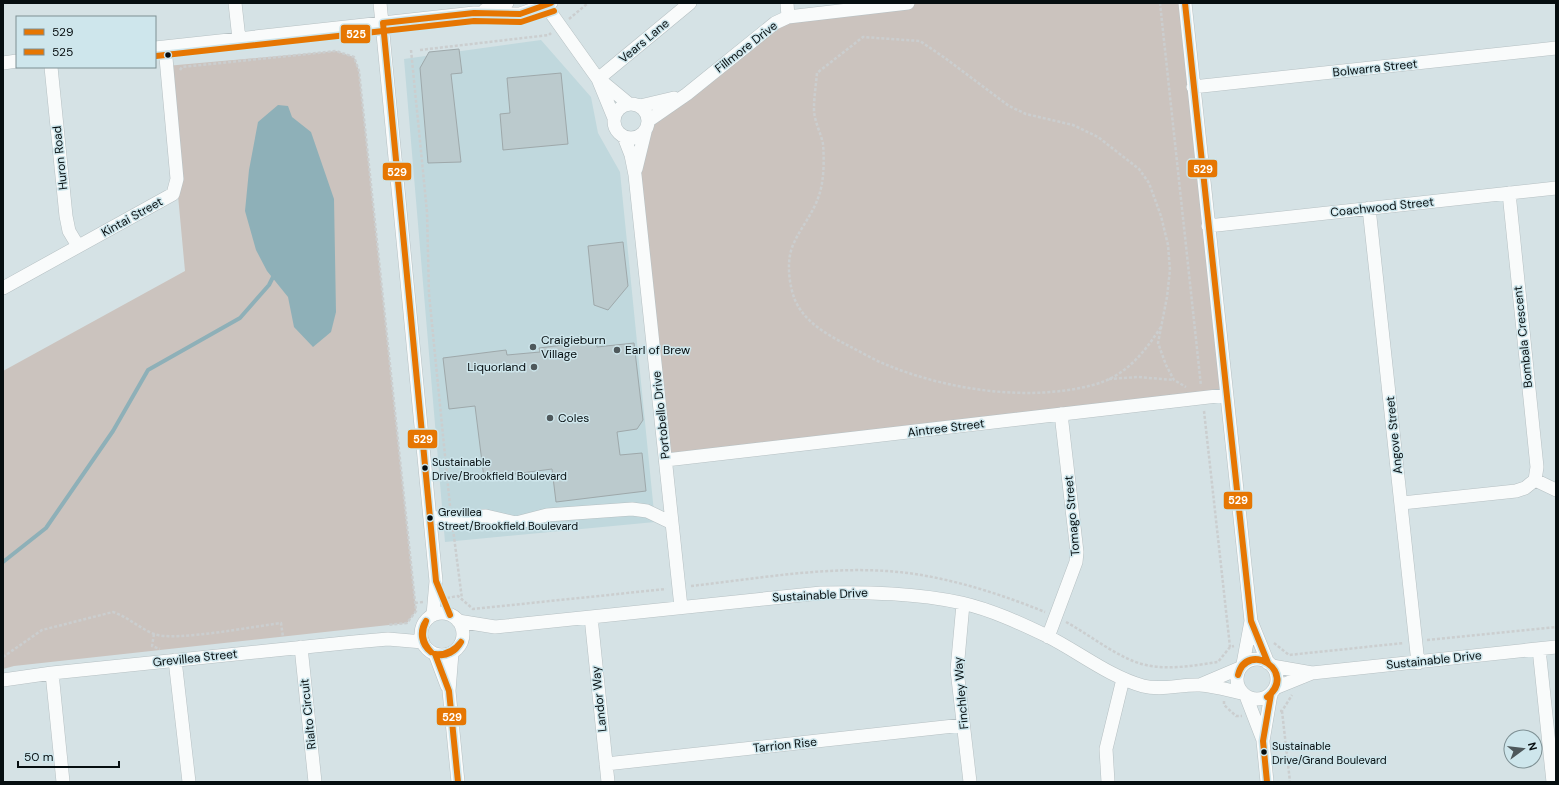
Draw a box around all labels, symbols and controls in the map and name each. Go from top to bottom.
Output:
street label: Vears Lane [616,15,673,67]
legend [16,16,156,68]
street label: Fillmore Drive [711,17,781,76]
text: 529 [52,24,73,40]
line badge: 525 [340,24,371,44]
text: 525 [346,27,366,41]
text: 525 [52,44,73,60]
unlabelled marker [163,50,173,60]
street label: Bolwarra Street [1332,56,1418,80]
street label: Huron Road [49,125,71,191]
line badge: 529 [1187,159,1218,178]
line badge: 529 [382,162,412,181]
text: 529 [1193,162,1213,176]
text: 529 [387,165,407,179]
street label: Kintai Street [98,193,166,241]
street label: Coachwood Street [1329,194,1435,220]
street label: Bombala Crescent [1510,285,1536,389]
place label: Craigieburn Village [541,332,606,362]
marker: Craigieburn Village [528,342,538,352]
place label: Earl of Brew [625,342,690,358]
marker: Earl of Brew [612,345,622,355]
place label: Liquorland [467,359,526,375]
marker: Liquorland [529,362,539,372]
street label: Portobello Drive [648,370,674,460]
street label: Angove Street [1382,395,1406,475]
place label: Coles [558,410,589,426]
marker: Coles [545,413,555,423]
street label: Aintree Street [907,415,986,441]
line badge: 529 [407,429,438,449]
text: 529 [413,432,433,446]
place label: Sustainable Drive/Brookfield Boulevard [432,455,567,483]
marker: Sustainable Drive/Brookfield Boulevard [420,463,430,473]
street label: Tomago Street [1060,475,1083,557]
line badge: 529 [1223,491,1253,510]
text: 529 [1228,493,1248,507]
place label: Grevillea Street/Brookfield Boulevard [438,505,578,533]
marker: Grevillea Street/Brookfield Boulevard [425,513,435,523]
street label: Sustainable Drive [772,584,868,605]
street label: Grevillea Street [152,646,238,670]
street label: Sustainable Drive [1386,647,1483,673]
street label: Finchley Way [950,656,972,730]
street label: Landor Way [588,665,610,733]
street label: Rialto Circuit [296,678,320,750]
line badge: 529 [436,707,467,726]
text: 529 [442,710,462,724]
north arrow [1503,729,1543,769]
street label: Tarrion Rise [752,734,818,756]
place label: Sustainable Drive/Grand Boulevard [1272,739,1387,767]
text: N [1525,741,1540,752]
scale bar [18,743,119,769]
marker: Sustainable Drive/Grand Boulevard [1259,747,1269,757]
text: 50 m [24,749,53,765]

